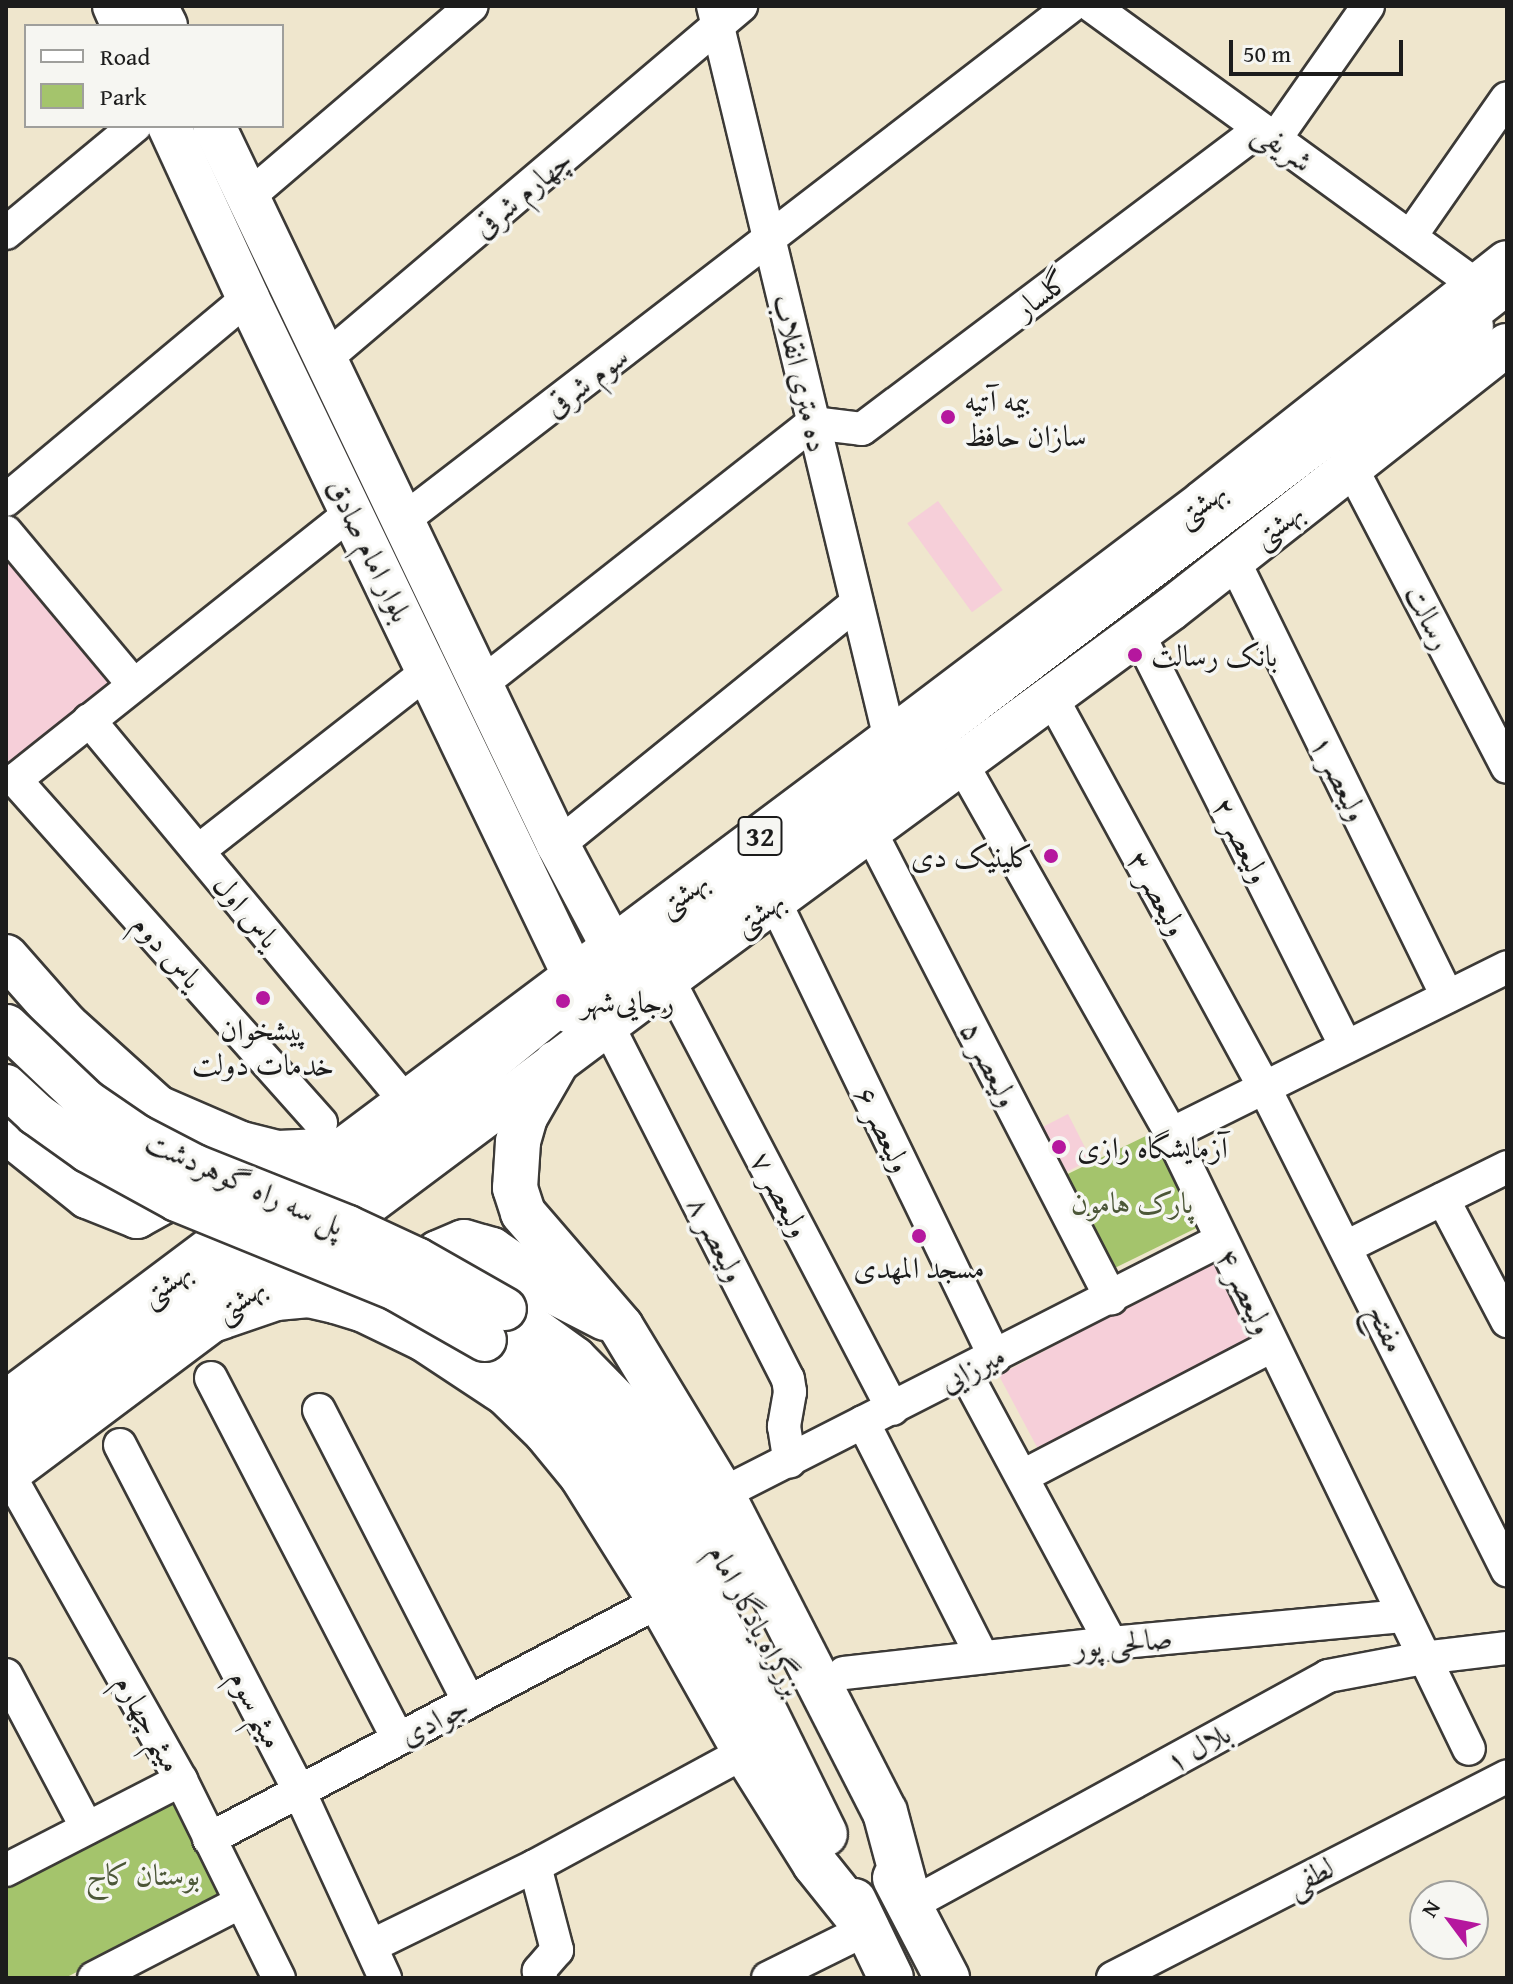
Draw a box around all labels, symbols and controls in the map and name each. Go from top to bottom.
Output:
legend [24,24,284,128]
scale bar [1233,24,1407,74]
text: 50 m [1243,36,1291,71]
text: Road [100,39,150,74]
text: Park [100,79,146,114]
street label: شریفی [1248,113,1320,179]
street label: چهارم شرقی [465,141,579,245]
street label: گلسار [1007,262,1075,326]
street label: ده متری انقلاب [765,291,837,455]
street label: سوم شرقی [537,338,635,424]
place label: بیمه آتیه سازان حافظ [964,382,1087,452]
marker: بیمه آتیه سازان حافظ [939,408,957,426]
street label: بلوار امام صادق [320,472,420,628]
street label: بهشتى [1167,472,1233,534]
street label: بهشتی [1244,493,1310,555]
street label: رسالت [1398,579,1460,655]
place label: بانک رسالت [1151,637,1277,673]
marker: بانک رسالت [1126,646,1144,664]
street label: ولیعصر ۱ [1304,729,1376,827]
street label: ولیعصر ۲ [1205,791,1279,889]
road number: 32 [736,812,784,860]
place label: کلینیک دی [911,838,1033,874]
street label: ولیعصر ۳ [1120,844,1196,942]
marker: کلینیک دی [1040,845,1062,867]
street label: بهشتى [649,862,715,924]
street label: یاس اول [206,867,288,955]
street label: بهشتی [725,881,791,943]
street label: یاس دوم [125,906,211,996]
place label: رجایی‌شهر [581,983,674,1019]
marker: پیشخوان خدمات دولت [254,989,272,1007]
marker: رجایی‌شهر [552,990,574,1012]
place label: پیشخوان خدمات دولت [192,1011,334,1082]
street label: ولیعصر ۵ [953,1015,1027,1113]
street label: ولیعصر ۶ [848,1080,920,1178]
street label: پل سه راه گوهردشت [140,1123,350,1243]
place label: آزمایشگاه رازی [1077,1129,1228,1165]
marker: آزمایشگاه رازی [1048,1136,1070,1158]
street label: ولیعصر ۷ [744,1145,818,1243]
park label: پارک هامون [1071,1184,1193,1220]
street label: ولیعصر ۸ [680,1190,754,1288]
marker: مسجد المهدی [910,1227,928,1245]
street label: ولیعصر ۴ [1210,1242,1282,1340]
place label: مسجد المهدی [853,1249,985,1285]
street label: بهشتى [132,1252,198,1314]
street label: بهشتی [206,1268,272,1330]
street label: مفتح [1360,1298,1414,1358]
street label: میرزایی [933,1336,1011,1400]
street label: بزرگراه یادگار امام [701,1538,811,1702]
street label: صالحی پور [1072,1619,1174,1665]
street label: میثم سوم [222,1664,292,1754]
street label: میثم چهارم [108,1668,190,1778]
street label: جوادی [393,1687,475,1753]
street label: بلال ۱ [1159,1715,1237,1779]
street label: لطفی [1280,1849,1340,1903]
park label: بوستان کاج [86,1856,200,1892]
north arrow [1409,1880,1489,1960]
text: N [1413,1894,1448,1923]

